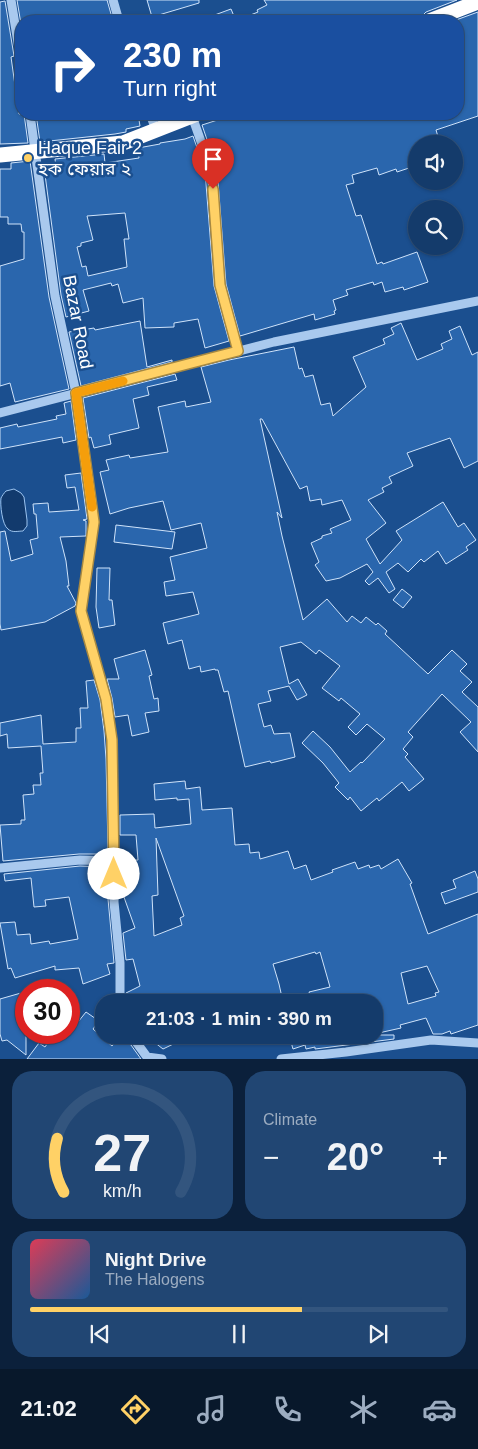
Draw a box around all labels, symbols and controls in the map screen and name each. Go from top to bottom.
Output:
icon: right [40,35,105,100]
text: 230 m [123,35,222,74]
text: Turn right [123,76,216,101]
map controls [408,135,463,255]
button: sound [408,135,463,190]
place label: Haque Fair 2 হক ফেয়ার ২ [37,138,142,179]
pin [192,138,234,189]
icon: arrive [199,145,227,173]
marker: Haque Fair 2 হক ফেয়ার ২ [22,152,34,164]
button: search [408,200,463,255]
street label: Bazar Road [59,273,97,371]
position arrow [87,847,139,899]
speed limit sign: 30 [15,979,80,1044]
text: 21:03 · 1 min · 390 m [146,1008,332,1029]
text: Climate [263,1111,317,1128]
text: 27 [94,1124,151,1182]
text: 20° [327,1136,384,1178]
text: − [263,1142,279,1173]
text: + [432,1142,448,1173]
text: km/h [103,1181,142,1201]
text: Night Drive [105,1249,206,1270]
text: The Halogens [105,1271,205,1288]
icon: previous [86,1320,114,1348]
icon: pause [225,1320,253,1348]
icon: next [364,1320,392,1348]
icon: directions [118,1392,153,1427]
icon: music [194,1392,229,1427]
icon: phone [270,1392,305,1427]
icon: climate [346,1392,381,1427]
icon: car [422,1392,457,1427]
text: 21:02 [21,1396,77,1421]

